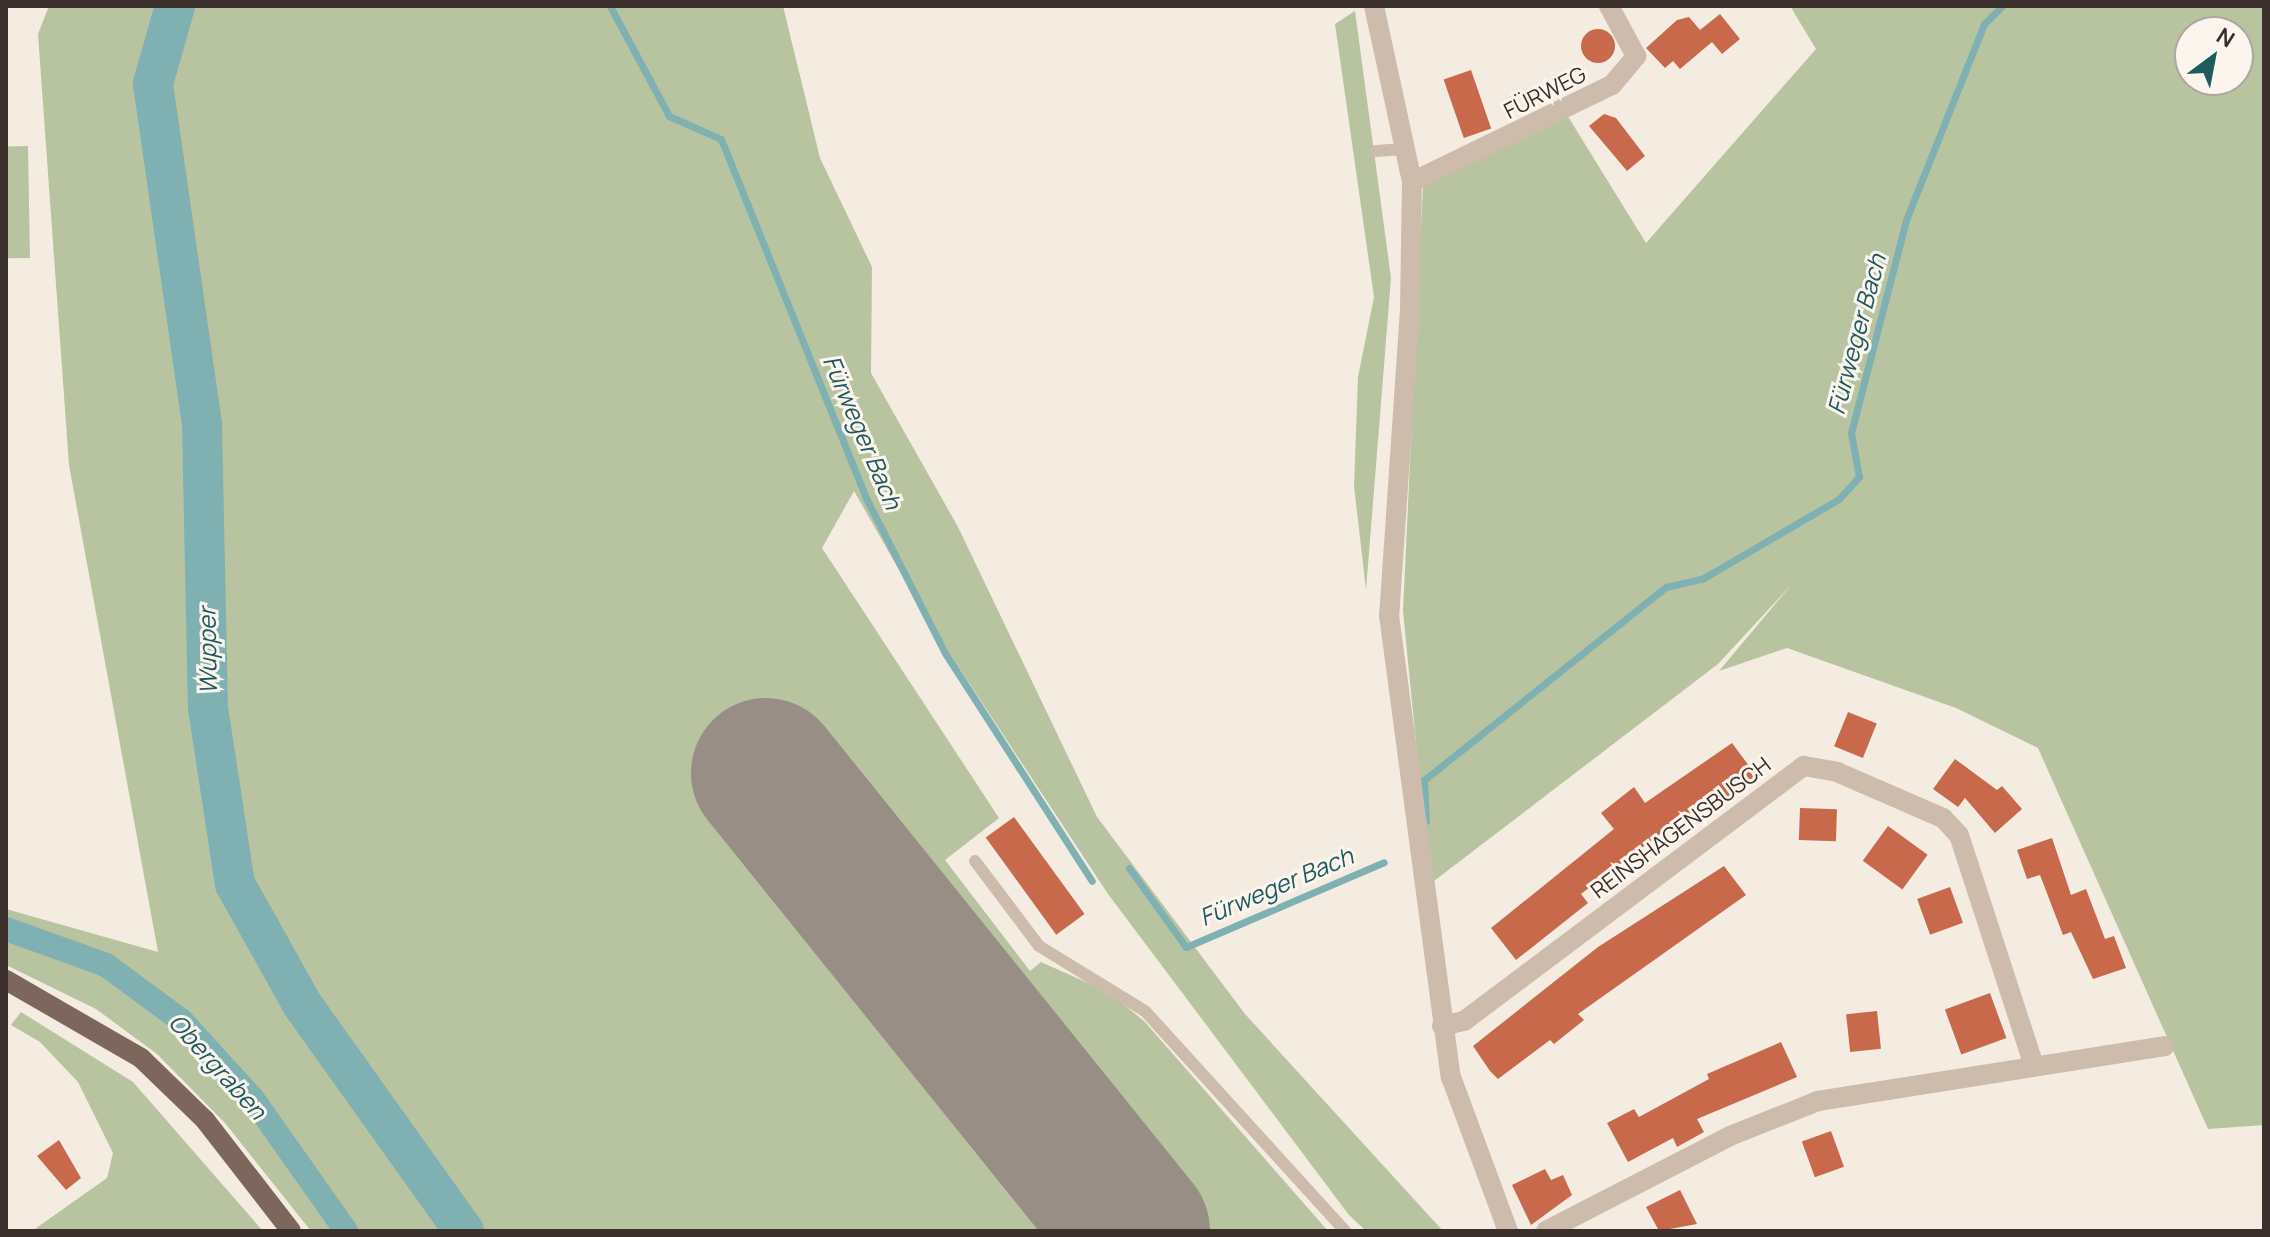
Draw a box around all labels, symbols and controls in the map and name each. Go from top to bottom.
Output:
north arrow [2174,16,2254,96]
text: N [2211,20,2240,54]
street label: FÜRWEG [1500,61,1590,125]
water label: Fürweger Bach [1821,251,1891,417]
water label: Fürweger Bach [818,351,908,513]
water label: Wupper [192,607,222,695]
street label: REINSHAGENSBUSCH [1586,752,1776,904]
water label: Fürweger Bach [1195,841,1357,931]
water label: Obergraben [163,1007,273,1125]

